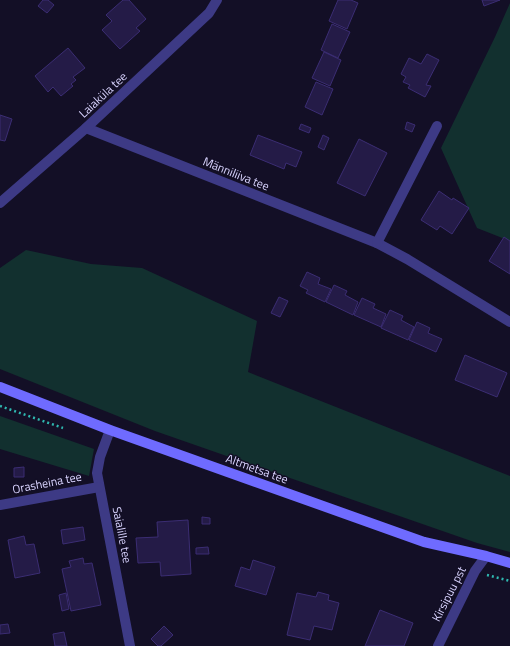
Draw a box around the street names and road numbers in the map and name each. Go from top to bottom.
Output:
street label: Laiaküla tee [74,67,131,122]
street label: Männiliiva tee [200,152,272,196]
street label: Altmetsa tee [223,448,291,489]
street label: Orasheina tee [11,466,83,499]
street label: Saialille tee [108,505,137,565]
street label: Kirsipuu pst [427,562,471,625]

